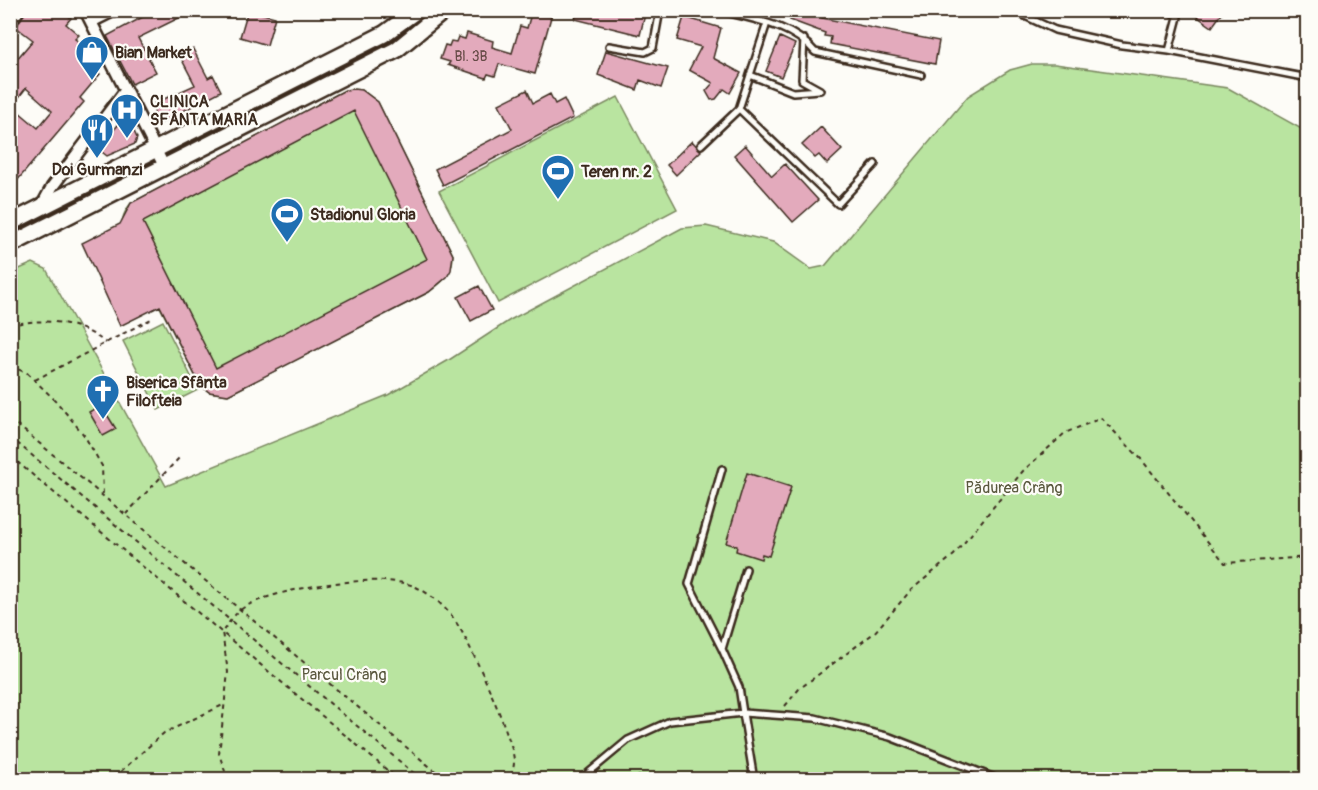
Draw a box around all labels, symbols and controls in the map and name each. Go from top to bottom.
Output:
shop icon: Bian Market [74,34,110,81]
place label: Bian Market [115,43,193,63]
house number: Bl. 3B [454,48,488,65]
hospital icon: CLINICA SFÂNTA MARIA [109,92,145,139]
place label: CLINICA SFÂNTA MARIA [150,92,258,130]
restaurant icon: Doi Gurmanzi [79,112,115,159]
sports icon: Teren nr. 2 [540,153,576,200]
place label: Doi Gurmanzi [52,160,143,180]
place label: Teren nr. 2 [580,162,652,182]
sports icon: Stadionul Gloria [269,196,305,243]
place label: Stadionul Gloria [310,205,416,225]
church icon: Biserica Sfânta Filofteia [85,373,121,420]
place label: Biserica Sfânta Filofteia [126,373,227,411]
park label: Pădurea Crâng [965,478,1063,498]
park label: Parcul Crâng [302,665,386,685]

